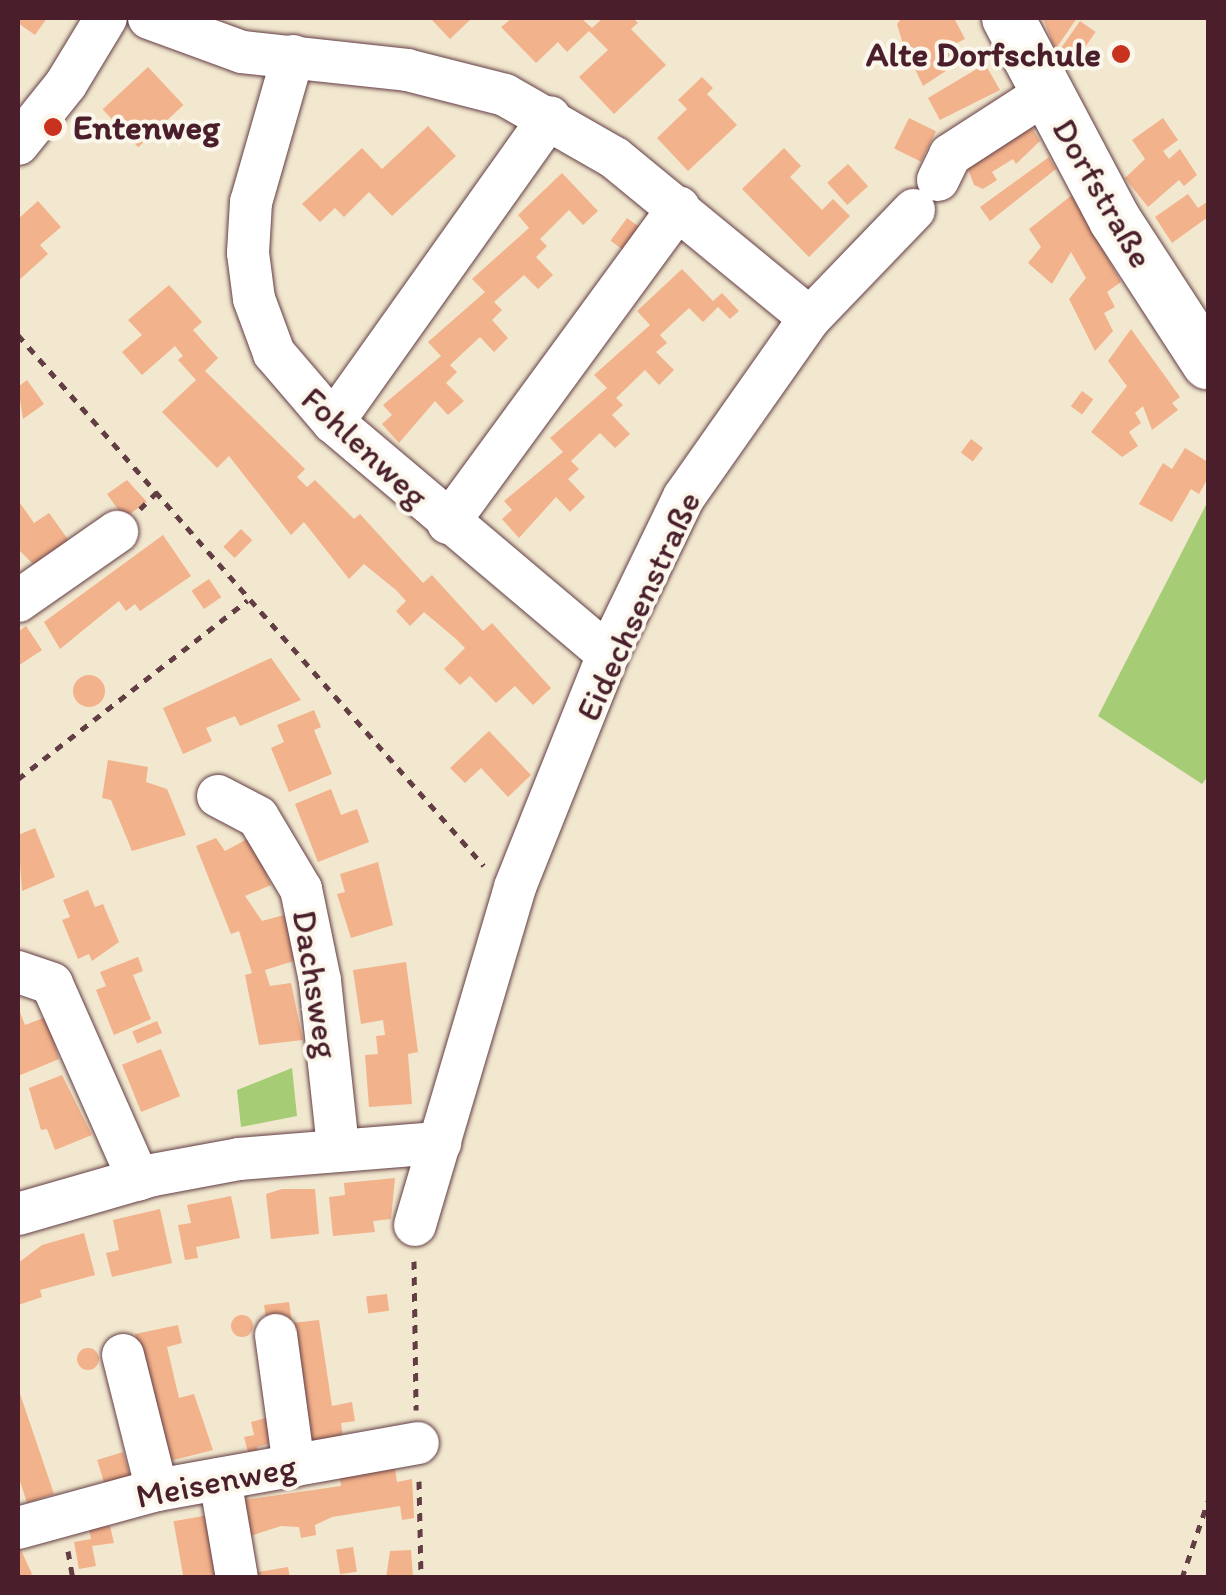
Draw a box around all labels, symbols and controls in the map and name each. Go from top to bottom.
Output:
place label: Alte Dorfschule [867,33,1101,75]
marker: Alte Dorfschule [1110,43,1132,65]
place label: Entenweg [73,106,220,148]
street label: Dorfstraße [1043,111,1163,275]
marker: Entenweg [42,116,64,138]
street label: Fohlenweg [293,378,437,516]
street label: Eidechsenstraße [567,485,709,727]
street label: Dachsweg [284,907,348,1061]
street label: Meisenweg [132,1445,300,1517]

